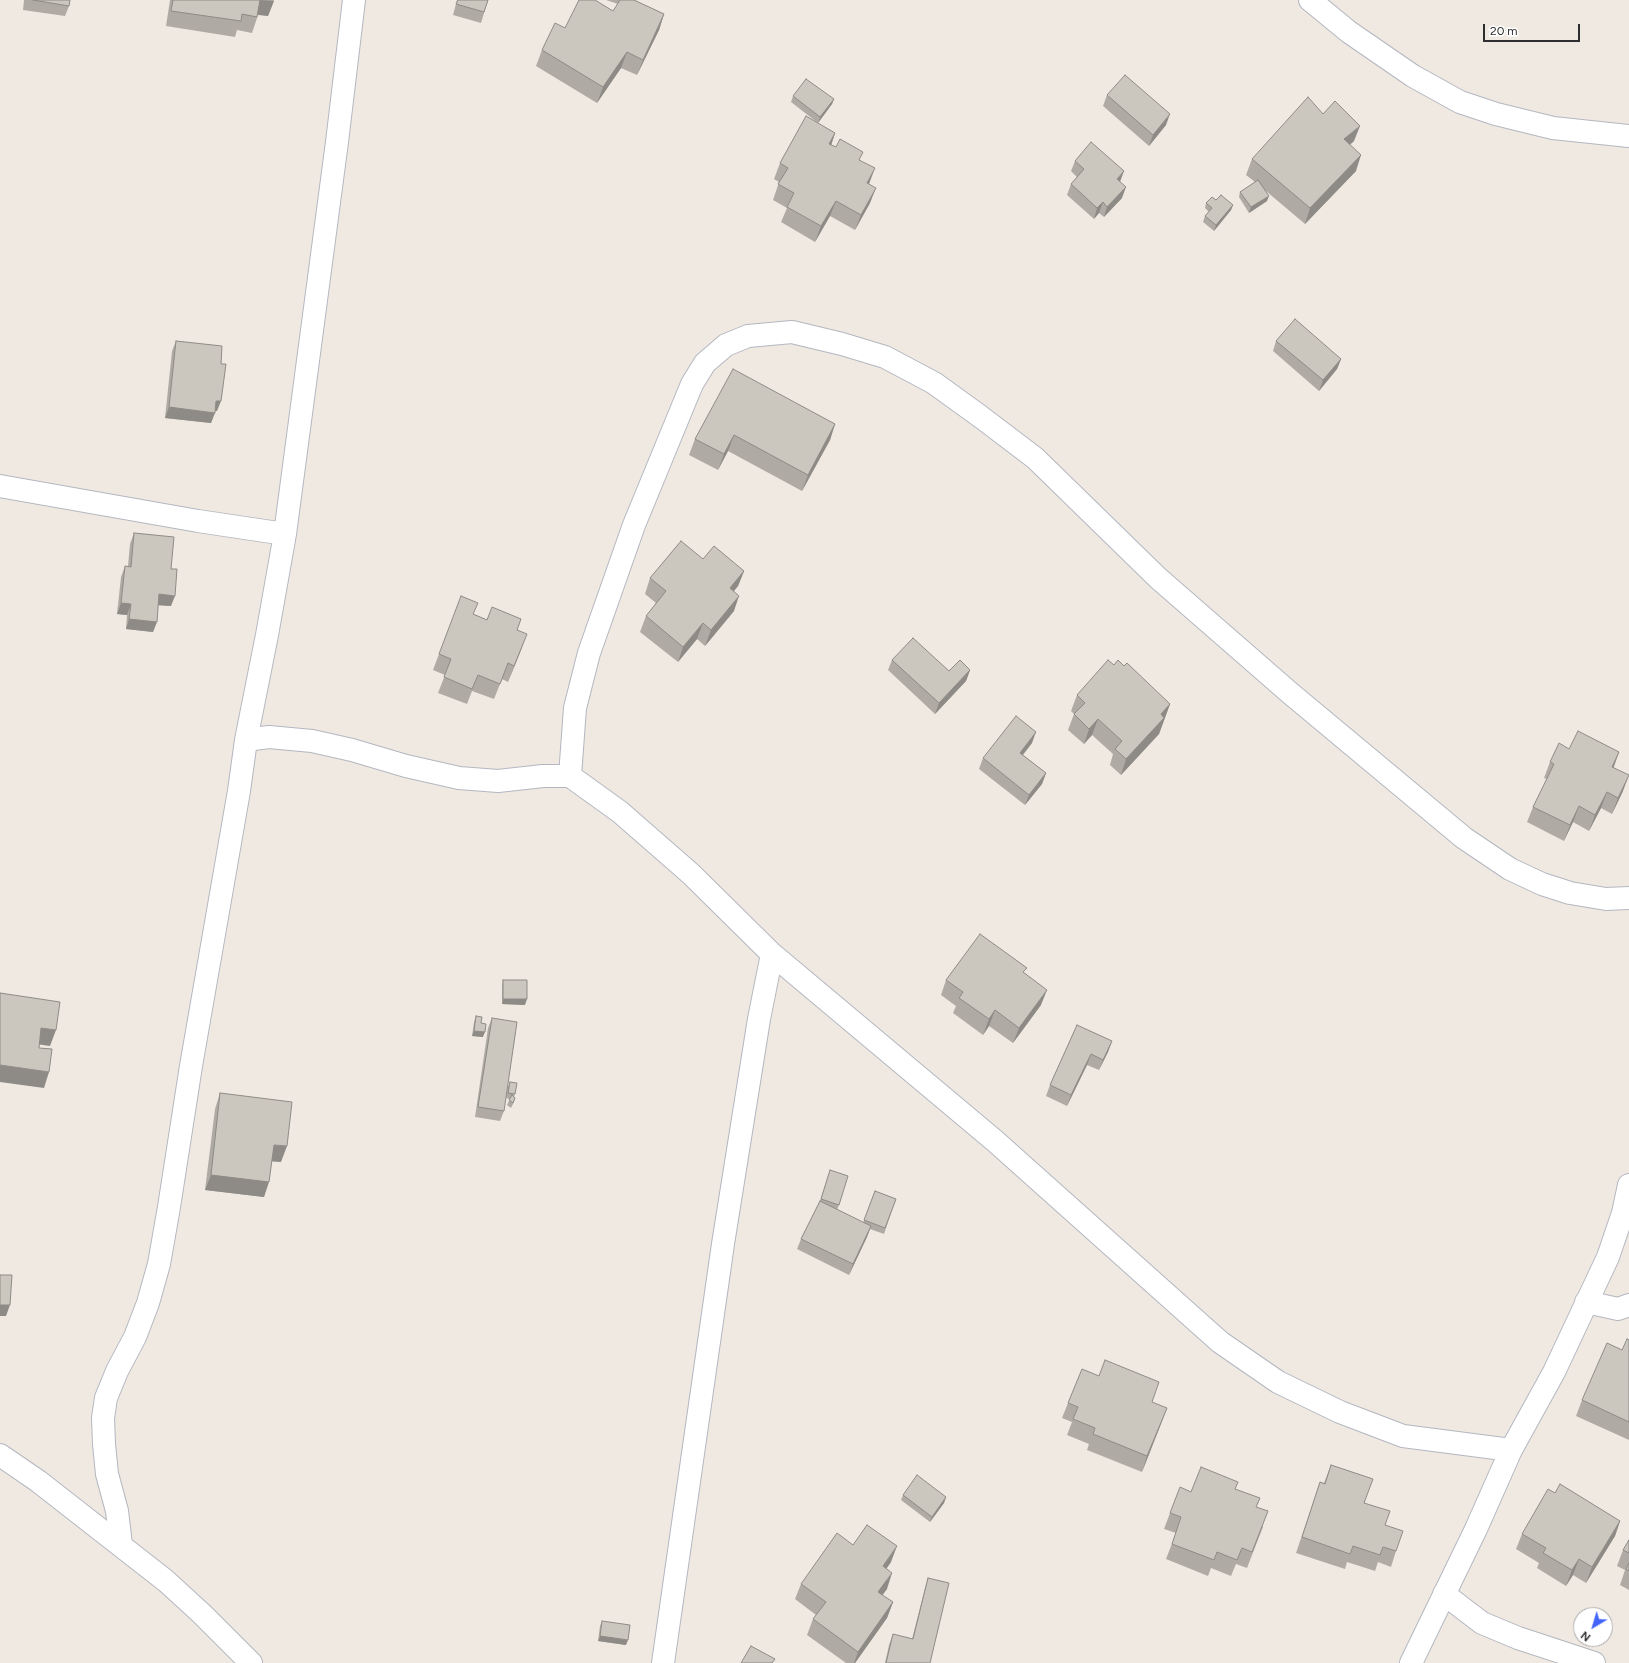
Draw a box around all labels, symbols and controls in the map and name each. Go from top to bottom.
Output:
scale bar [1485,16,1582,42]
text: 20 m [1490,24,1518,38]
north arrow [1573,1607,1613,1647]
text: N [1579,1628,1593,1644]

